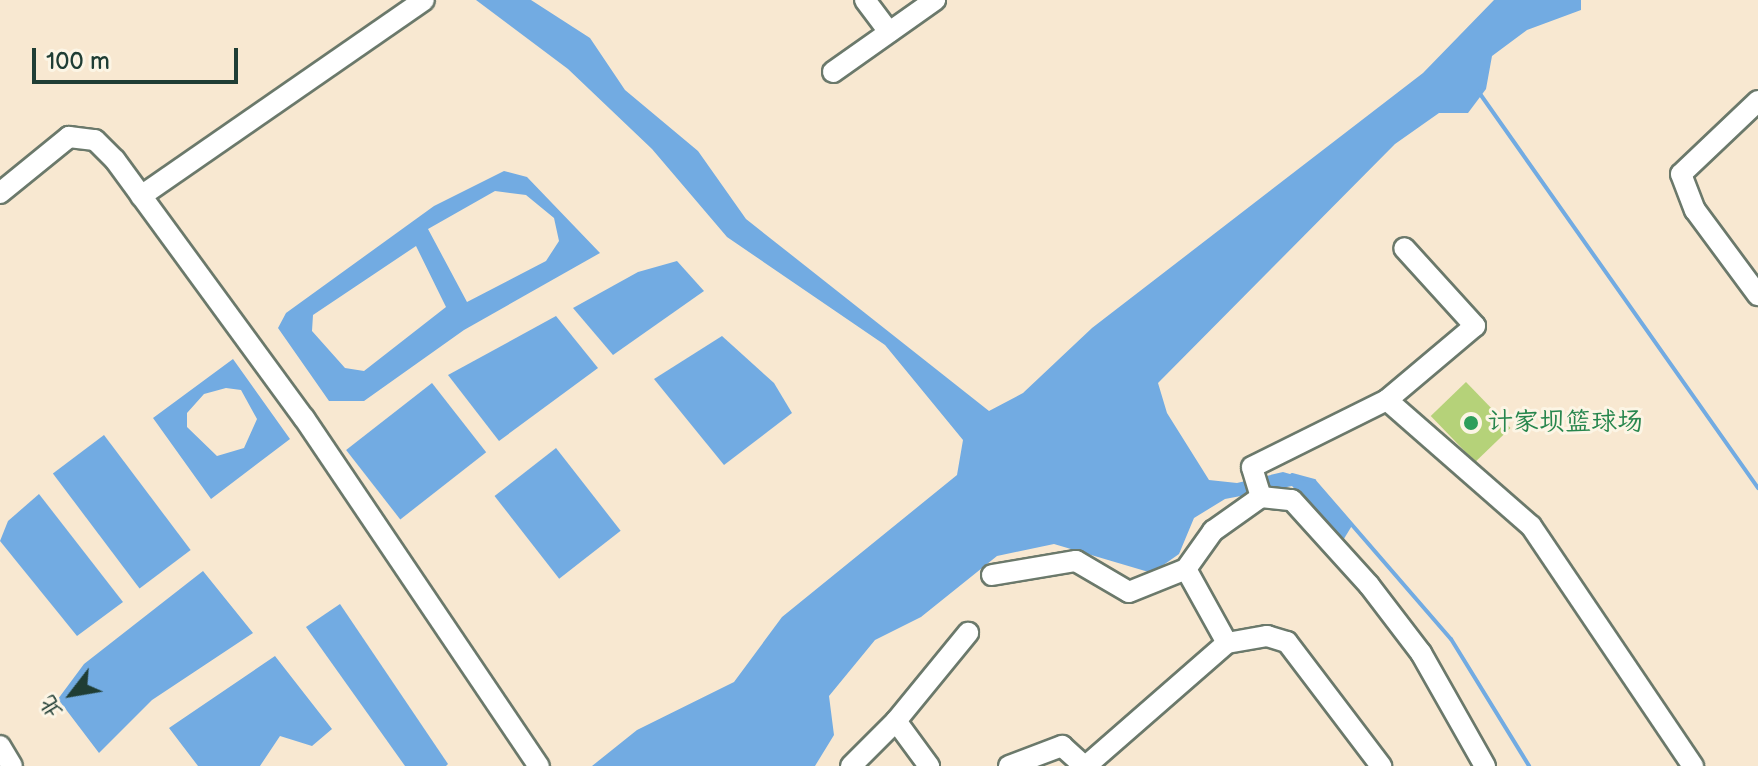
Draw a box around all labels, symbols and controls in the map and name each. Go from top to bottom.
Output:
scale bar [36,32,242,82]
text: 100 m [46,47,110,76]
place label: 计家坝篮球场 [1487,407,1643,439]
marker: 计家坝篮球场 [1462,414,1480,432]
north arrow [32,654,112,734]
text: 北 [34,690,68,723]

